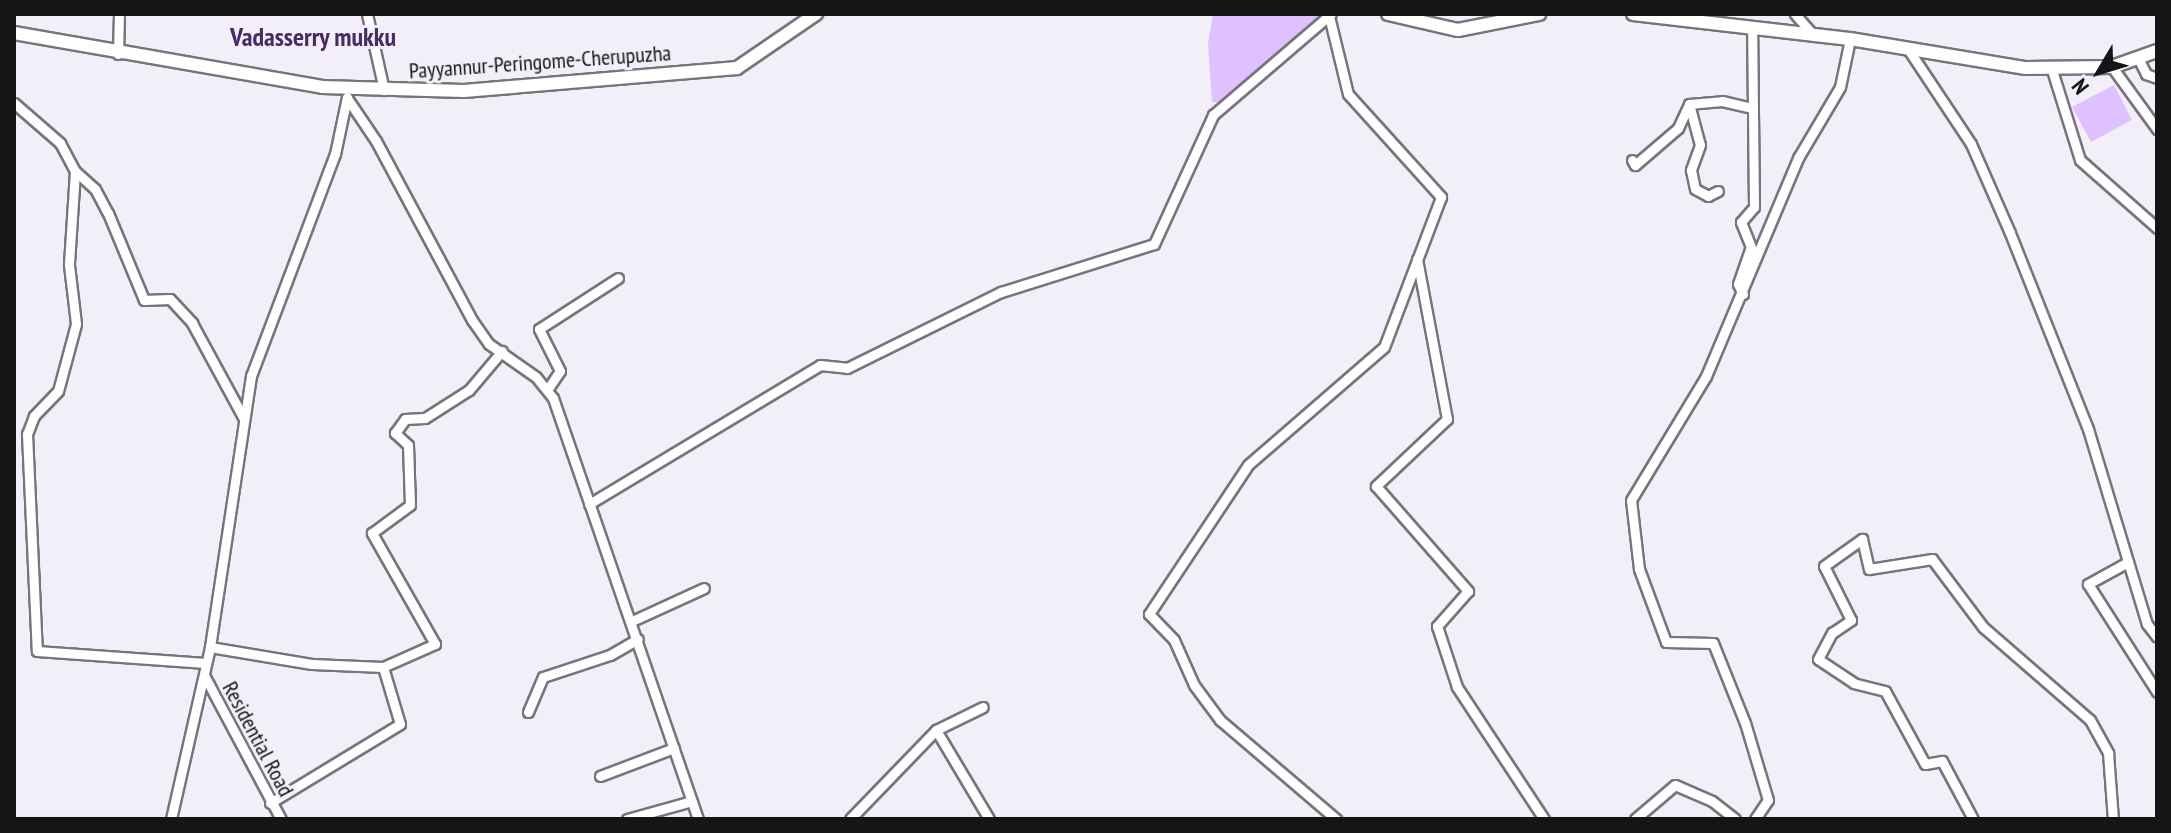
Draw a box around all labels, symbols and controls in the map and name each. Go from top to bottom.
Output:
district label: Vadasserry mukku [229,21,397,53]
north arrow [2059,32,2139,112]
street label: Payyannur-Peringome-Cherupuzha [408,40,672,84]
text: N [2065,73,2095,100]
street label: Residential Road [217,677,299,801]

